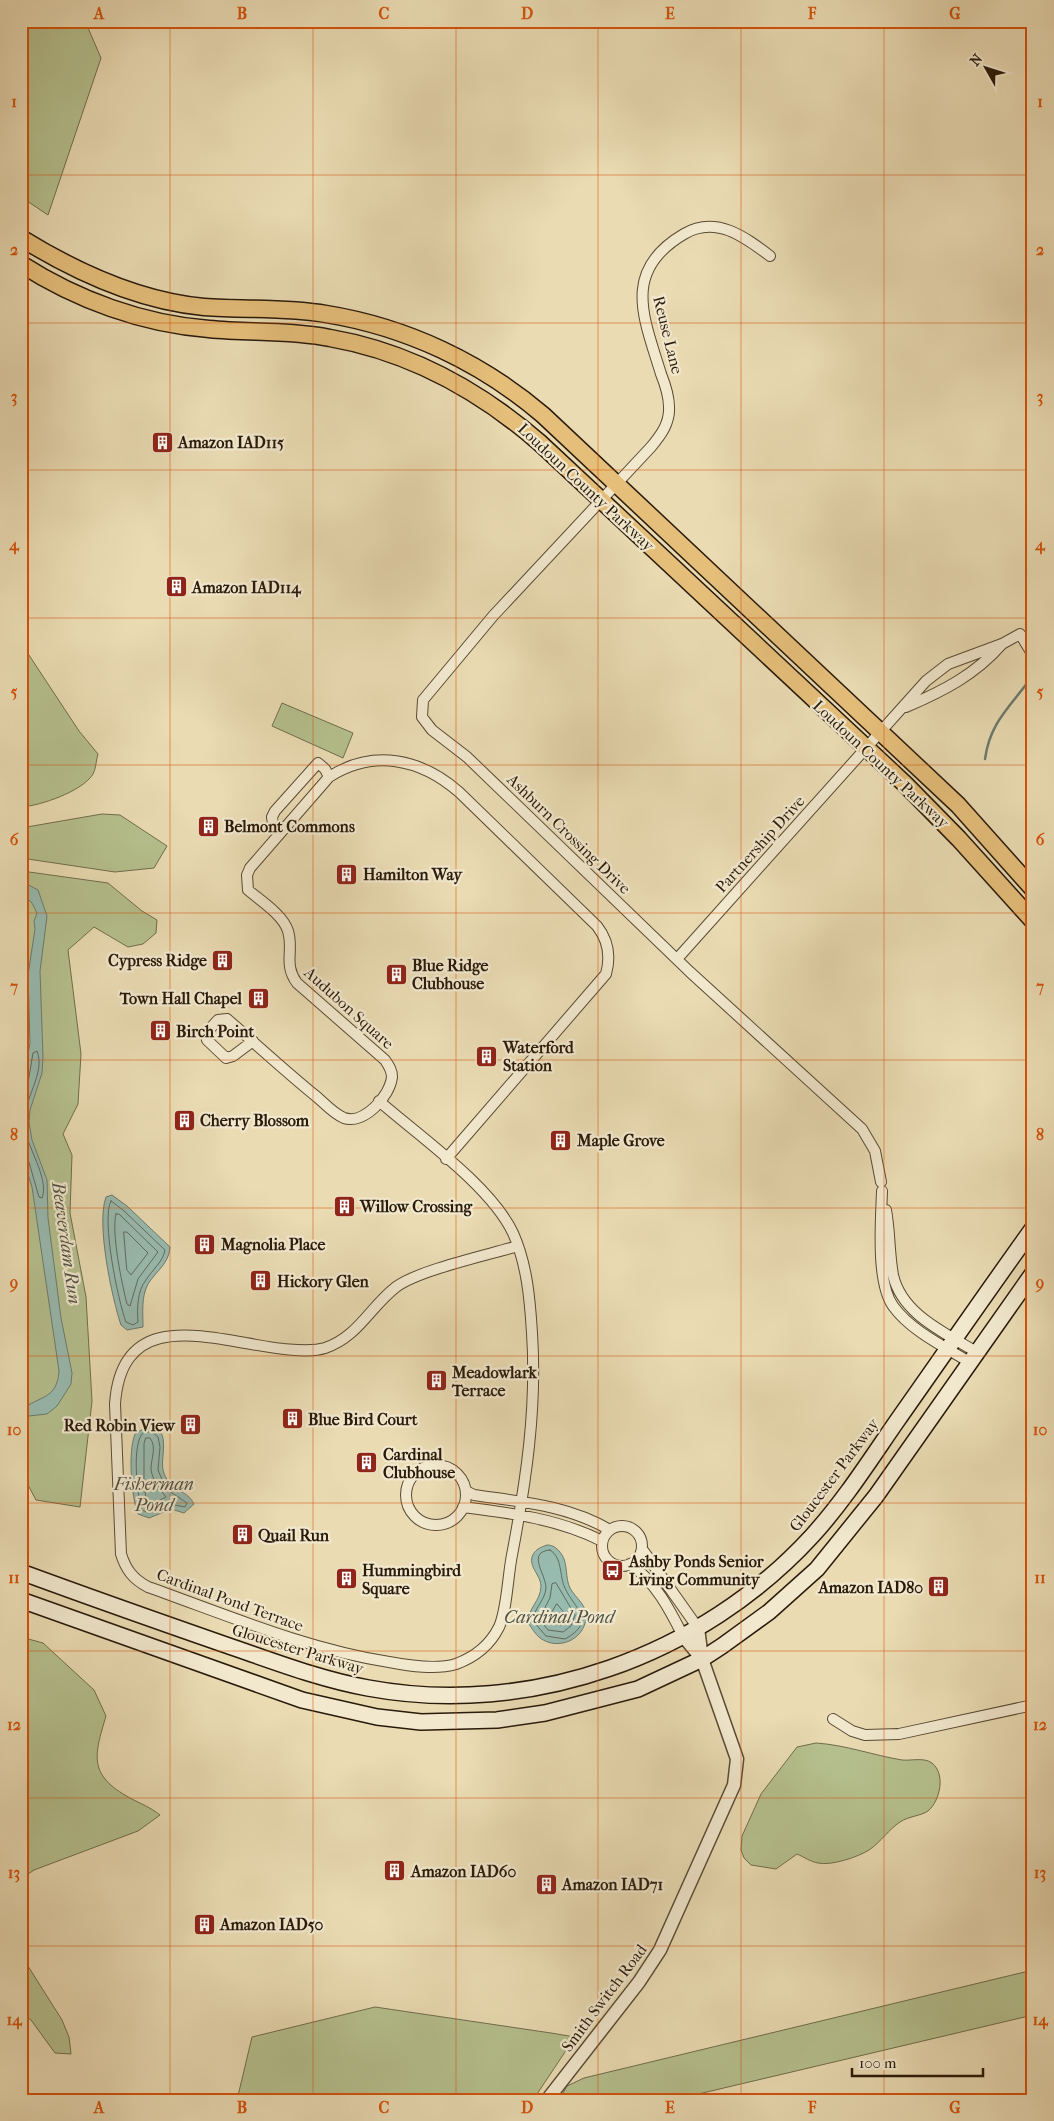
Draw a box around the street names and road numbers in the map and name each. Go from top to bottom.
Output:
street label: Reuse Lane [649,294,687,376]
street label: Loudoun County Parkway [514,419,658,555]
street label: Loudoun County Parkway [809,696,953,832]
street label: Ashburn Crossing Drive [503,769,635,898]
street label: Partnership Drive [711,791,809,897]
street label: Audubon Square [300,962,398,1053]
street label: Gloucester Parkway [785,1414,883,1535]
street label: Cardinal Pond Terrace [154,1565,306,1635]
street label: Gloucester Parkway [230,1620,367,1678]
street label: Smith Switch Road [557,1940,651,2055]

